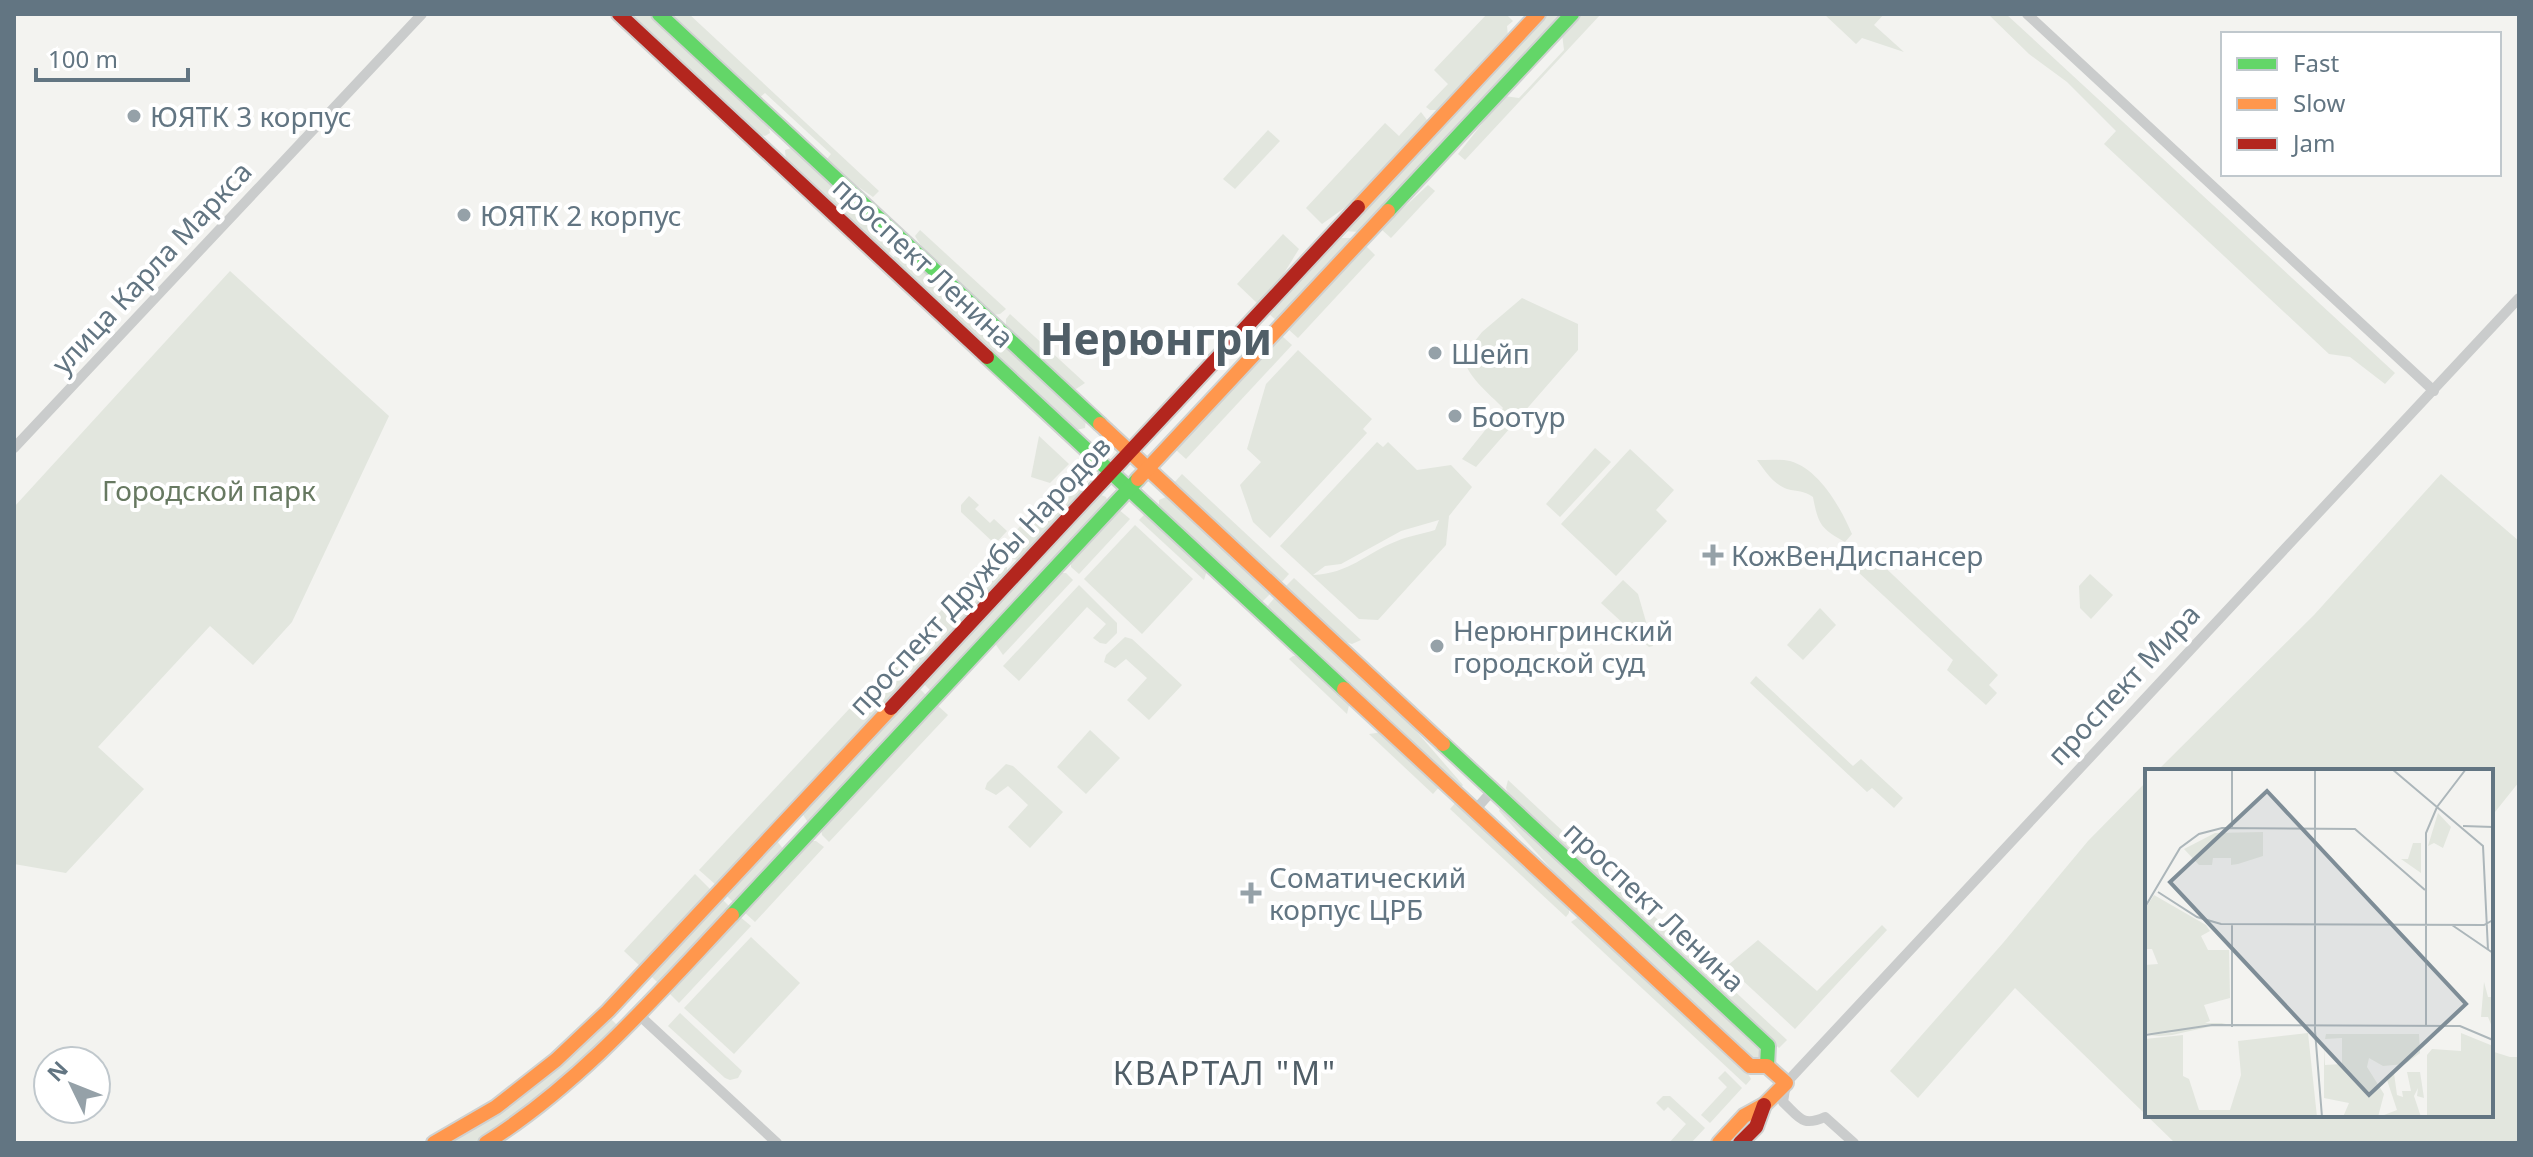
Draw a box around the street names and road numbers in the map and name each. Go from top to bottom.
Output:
street label: улица Карла Маркса [42,153,260,381]
street label: проспект Ленина [825,168,1023,356]
street label: проспект Дружбы Народов [839,427,1119,723]
street label: проспект Мира [2038,595,2208,773]
street label: проспект Ленина [1556,812,1754,1000]

